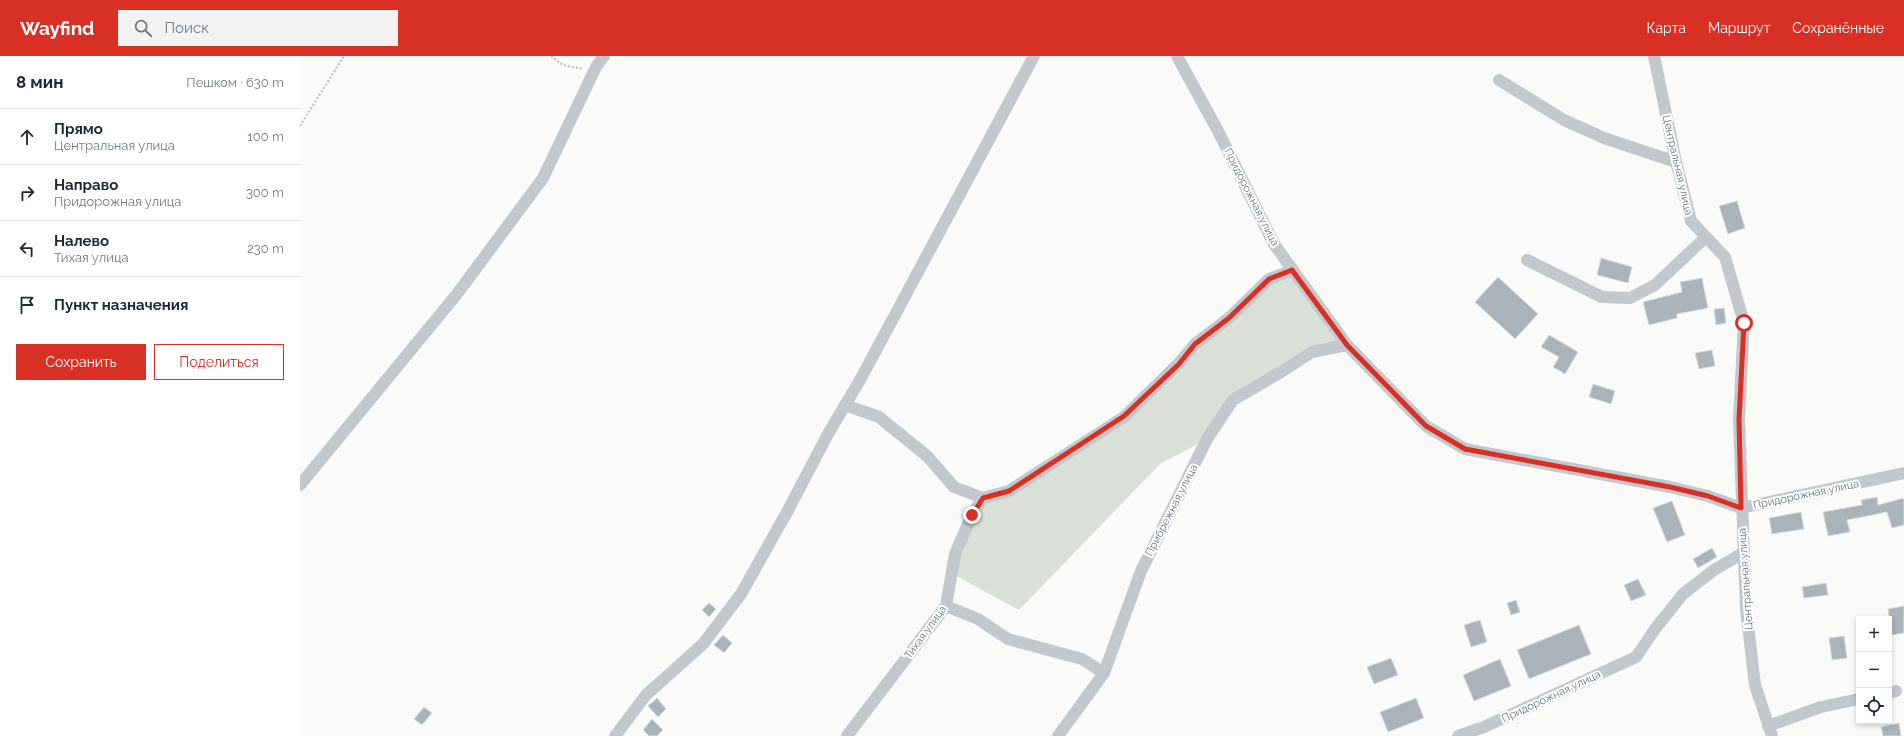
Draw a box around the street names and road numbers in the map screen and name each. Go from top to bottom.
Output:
street label: Центральная улица [1660,114,1695,216]
street label: Придорожная улица [1221,146,1282,248]
street label: Прибрежная улица [1143,462,1200,558]
street label: Придорожная улица [1752,477,1860,512]
street label: Центральная улица [1735,527,1756,630]
street label: Тихая улица [902,603,949,662]
street label: Придорожная улица [1500,668,1603,725]

